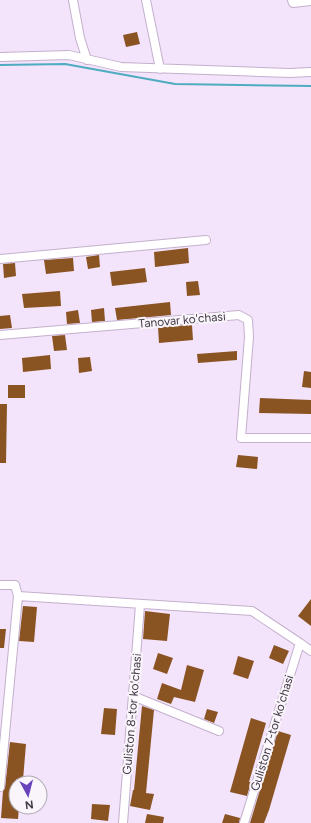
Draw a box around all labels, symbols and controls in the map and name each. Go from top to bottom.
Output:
street label: Tanovar ko'chasi [138,309,226,331]
street label: Guliston 8-tor ko'chasi [120,653,144,775]
street label: Guliston 7-tor ko'chasi [248,673,296,793]
north arrow [8,775,48,815]
text: N [24,797,34,811]

